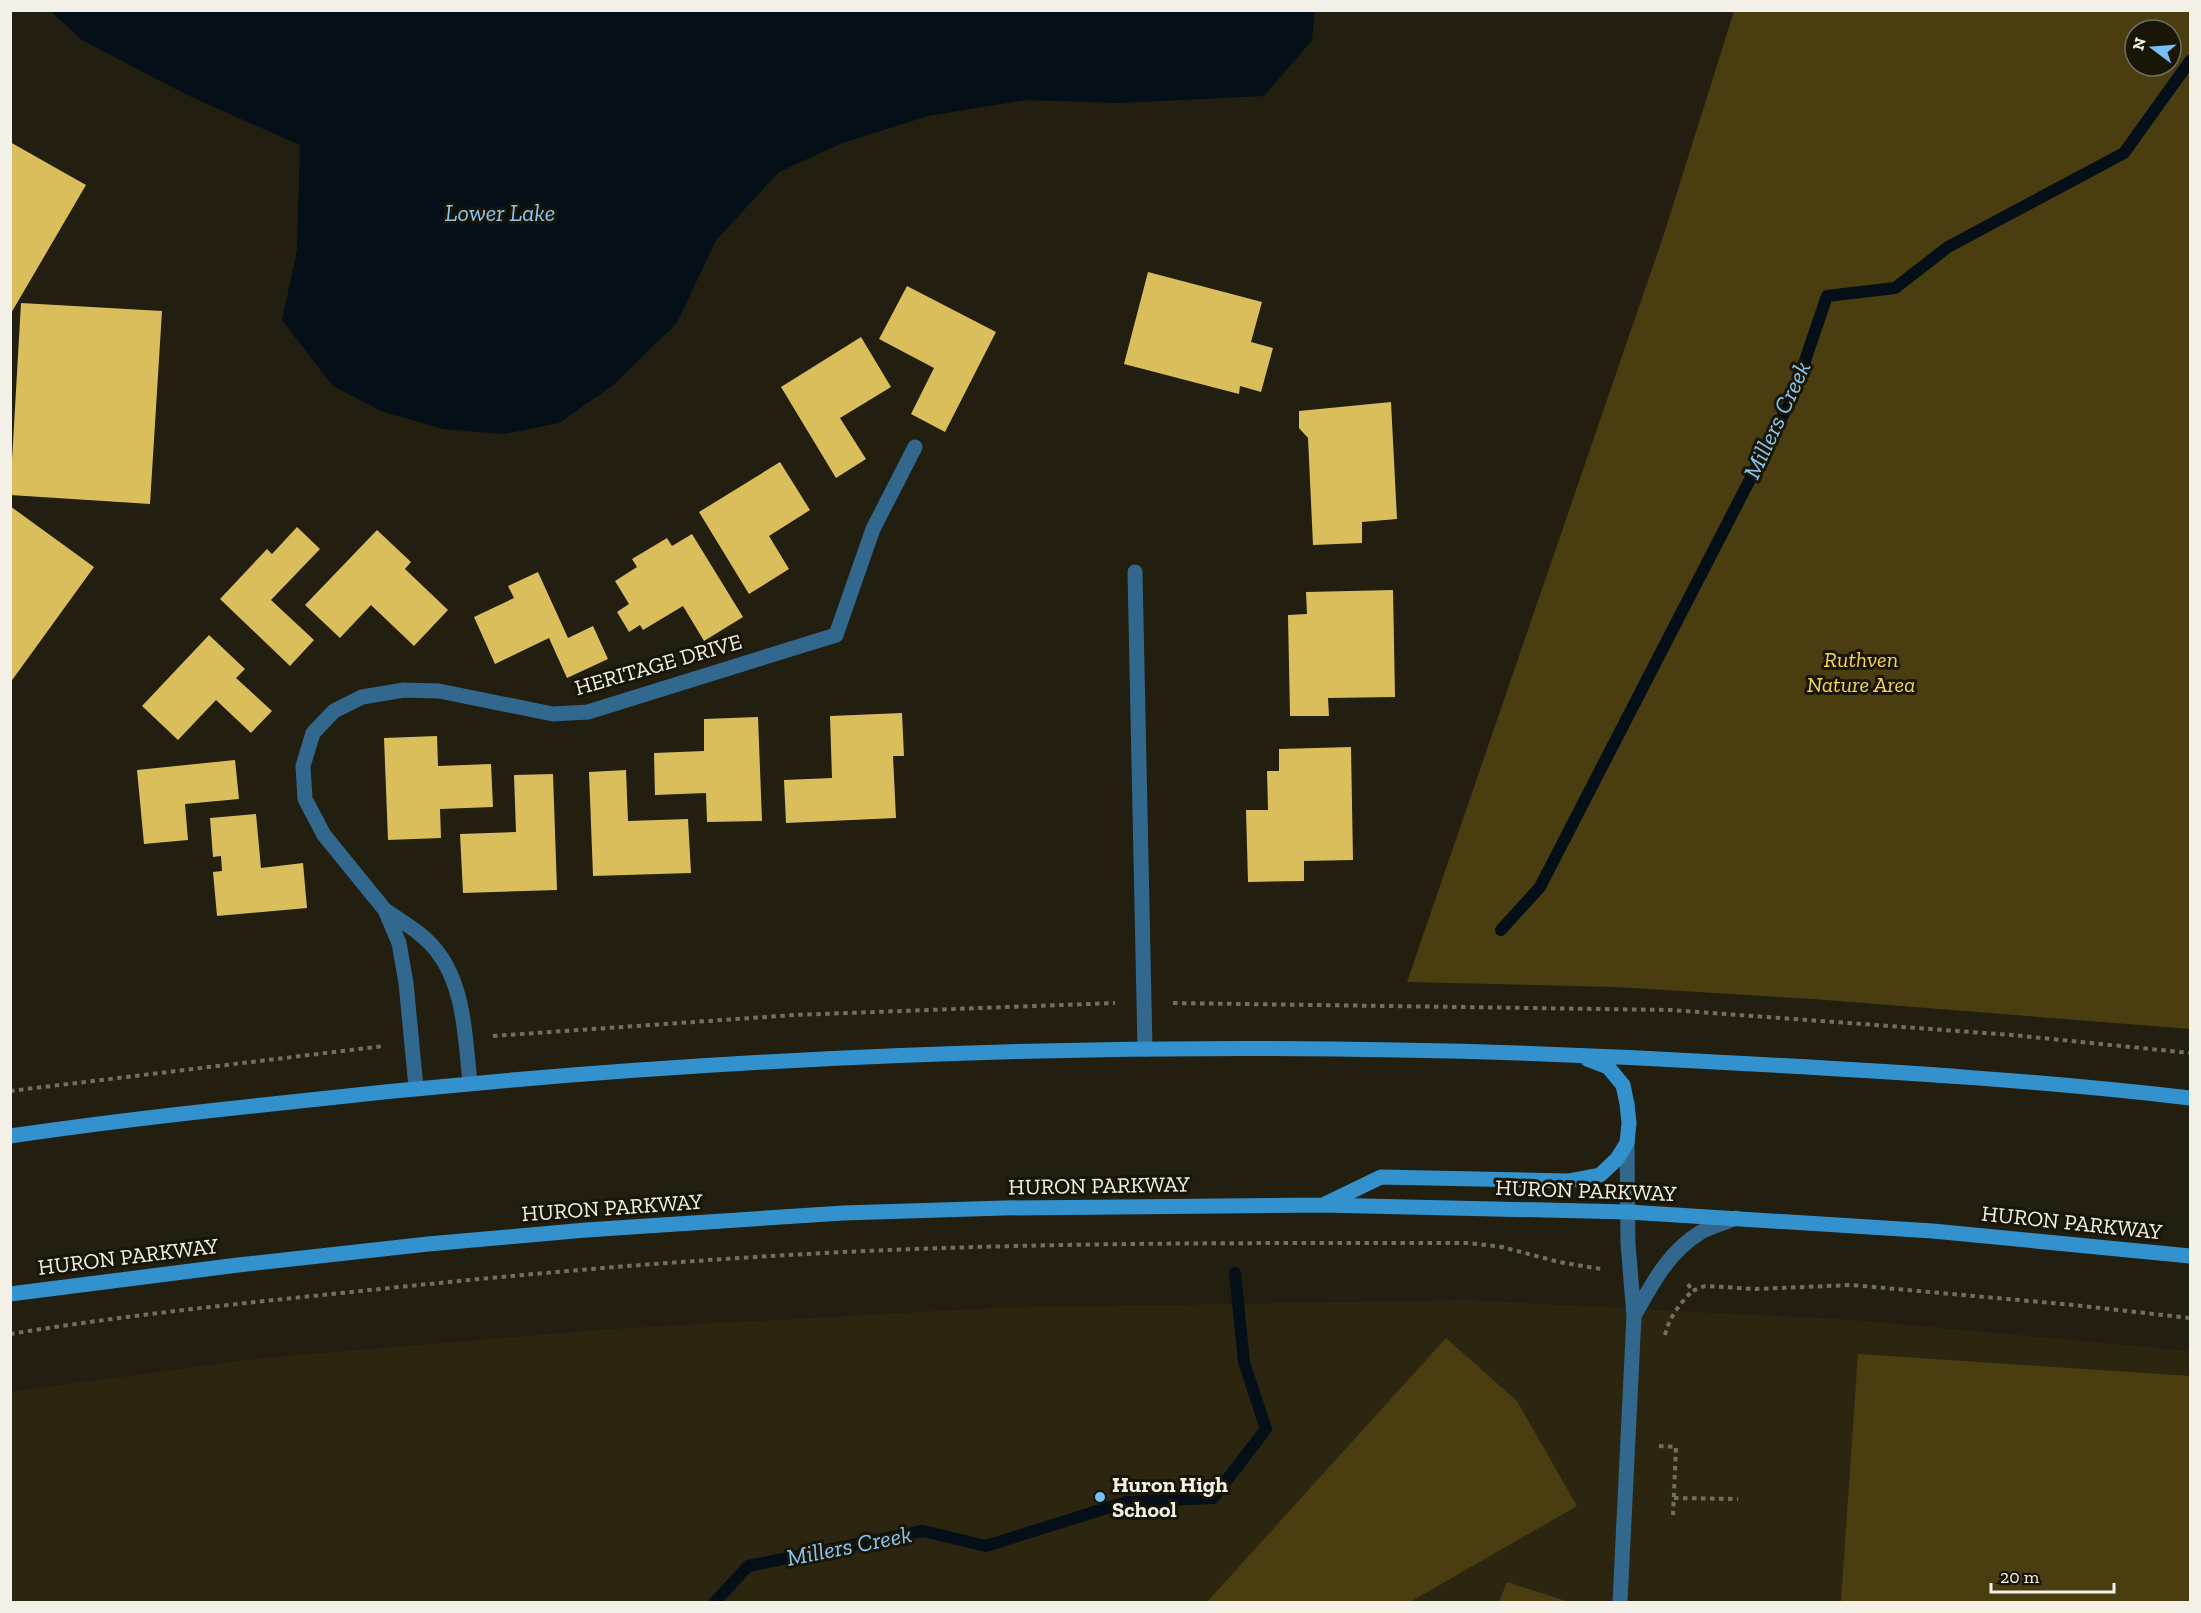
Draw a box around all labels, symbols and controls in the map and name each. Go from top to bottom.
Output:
north arrow [2123,18,2183,78]
text: N [2128,36,2150,52]
water label: Lower Lake [445,198,555,227]
water label: Millers Creek [1737,356,1817,483]
street label: HERITAGE DRIVE [571,628,745,701]
park label: Ruthven Nature Area [1807,646,1915,698]
street label: HURON PARKWAY [1008,1170,1191,1201]
street label: HURON PARKWAY [1495,1174,1678,1207]
street label: HURON PARKWAY [520,1188,704,1227]
street label: HURON PARKWAY [1980,1200,2164,1245]
street label: HURON PARKWAY [36,1232,220,1281]
place label: Huron High School [1112,1471,1228,1523]
marker: Huron High School [1093,1490,1107,1504]
water label: Millers Creek [784,1519,914,1572]
scale bar [1991,1556,2114,1594]
text: 20 m [2000,1566,2040,1588]

